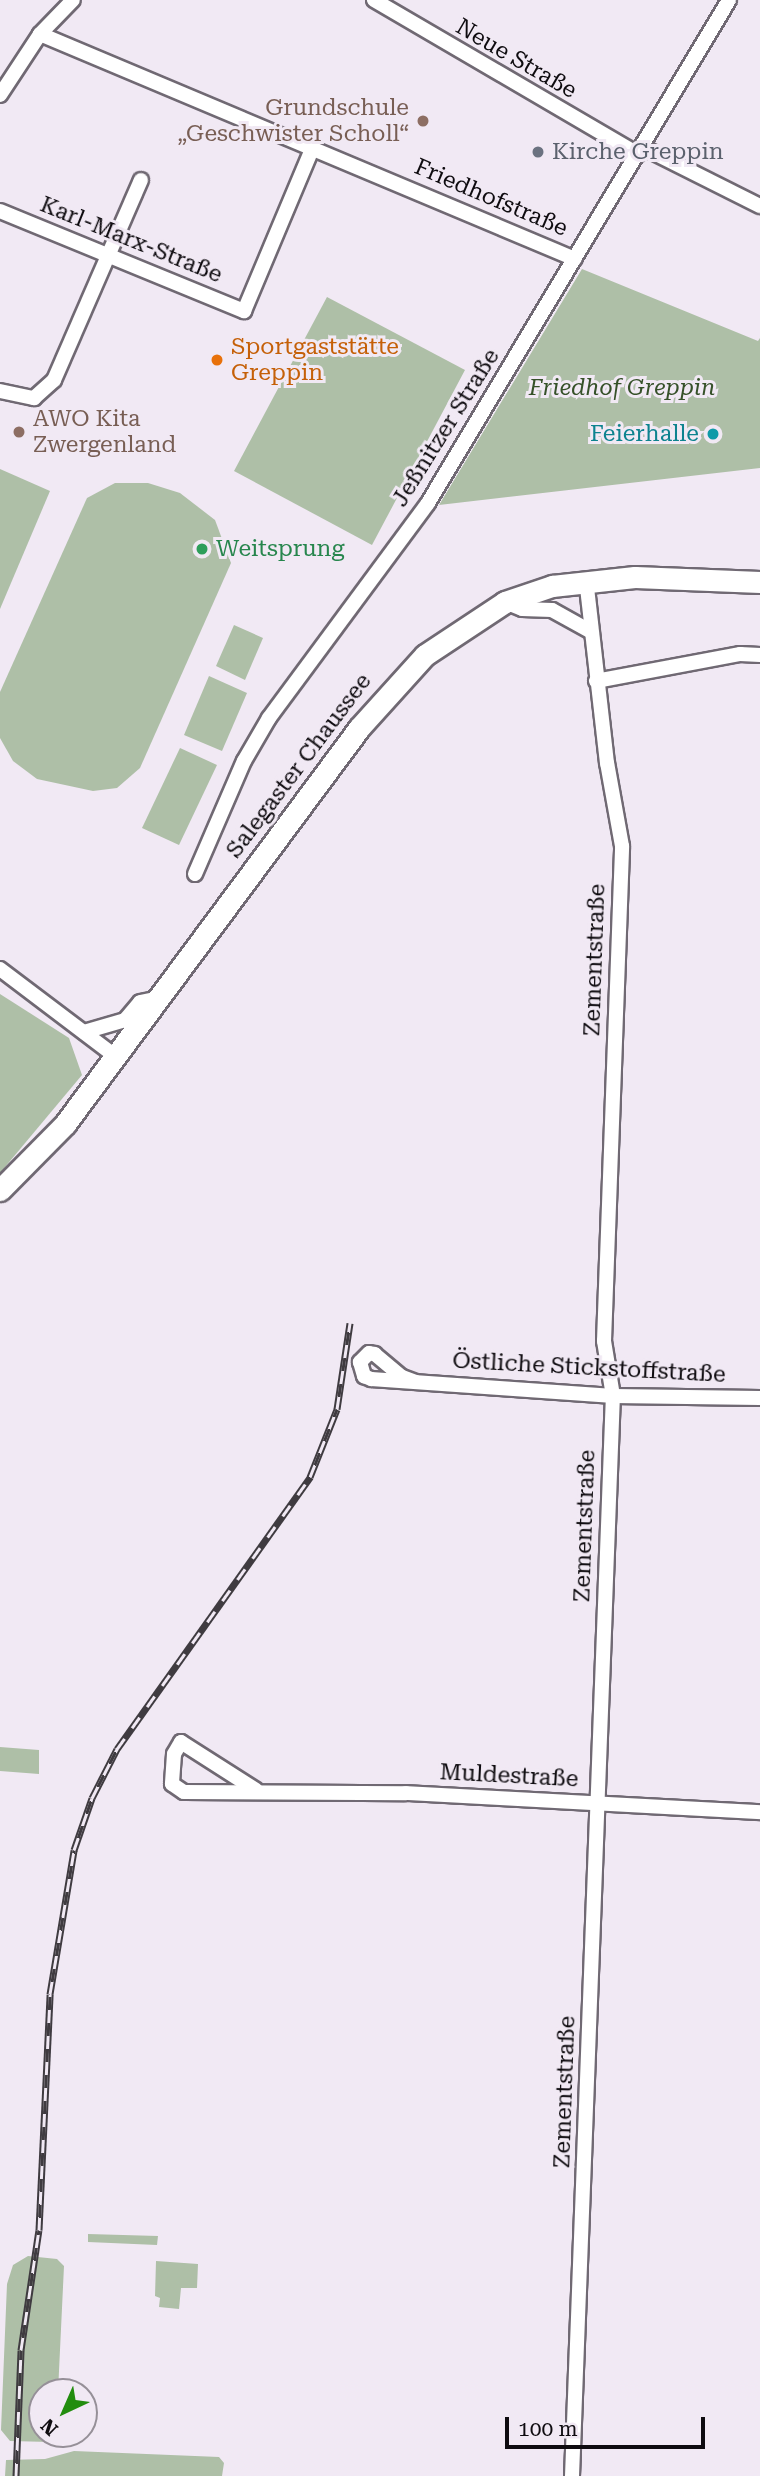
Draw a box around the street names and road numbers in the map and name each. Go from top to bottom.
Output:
street label: Neue Straße [451,13,581,105]
street label: Friedhofstraße [410,153,572,243]
street label: Karl-Marx-Straße [36,191,226,289]
street label: Jeßnitzer Straße [386,344,506,512]
street label: Salegaster Chaussee [221,668,377,864]
street label: Zementstraße [579,883,611,1037]
street label: Östliche Stickstoffstraße [452,1347,726,1389]
street label: Zementstraße [569,1449,601,1603]
street label: Muldestraße [439,1759,579,1793]
street label: Zementstraße [549,2015,581,2169]

